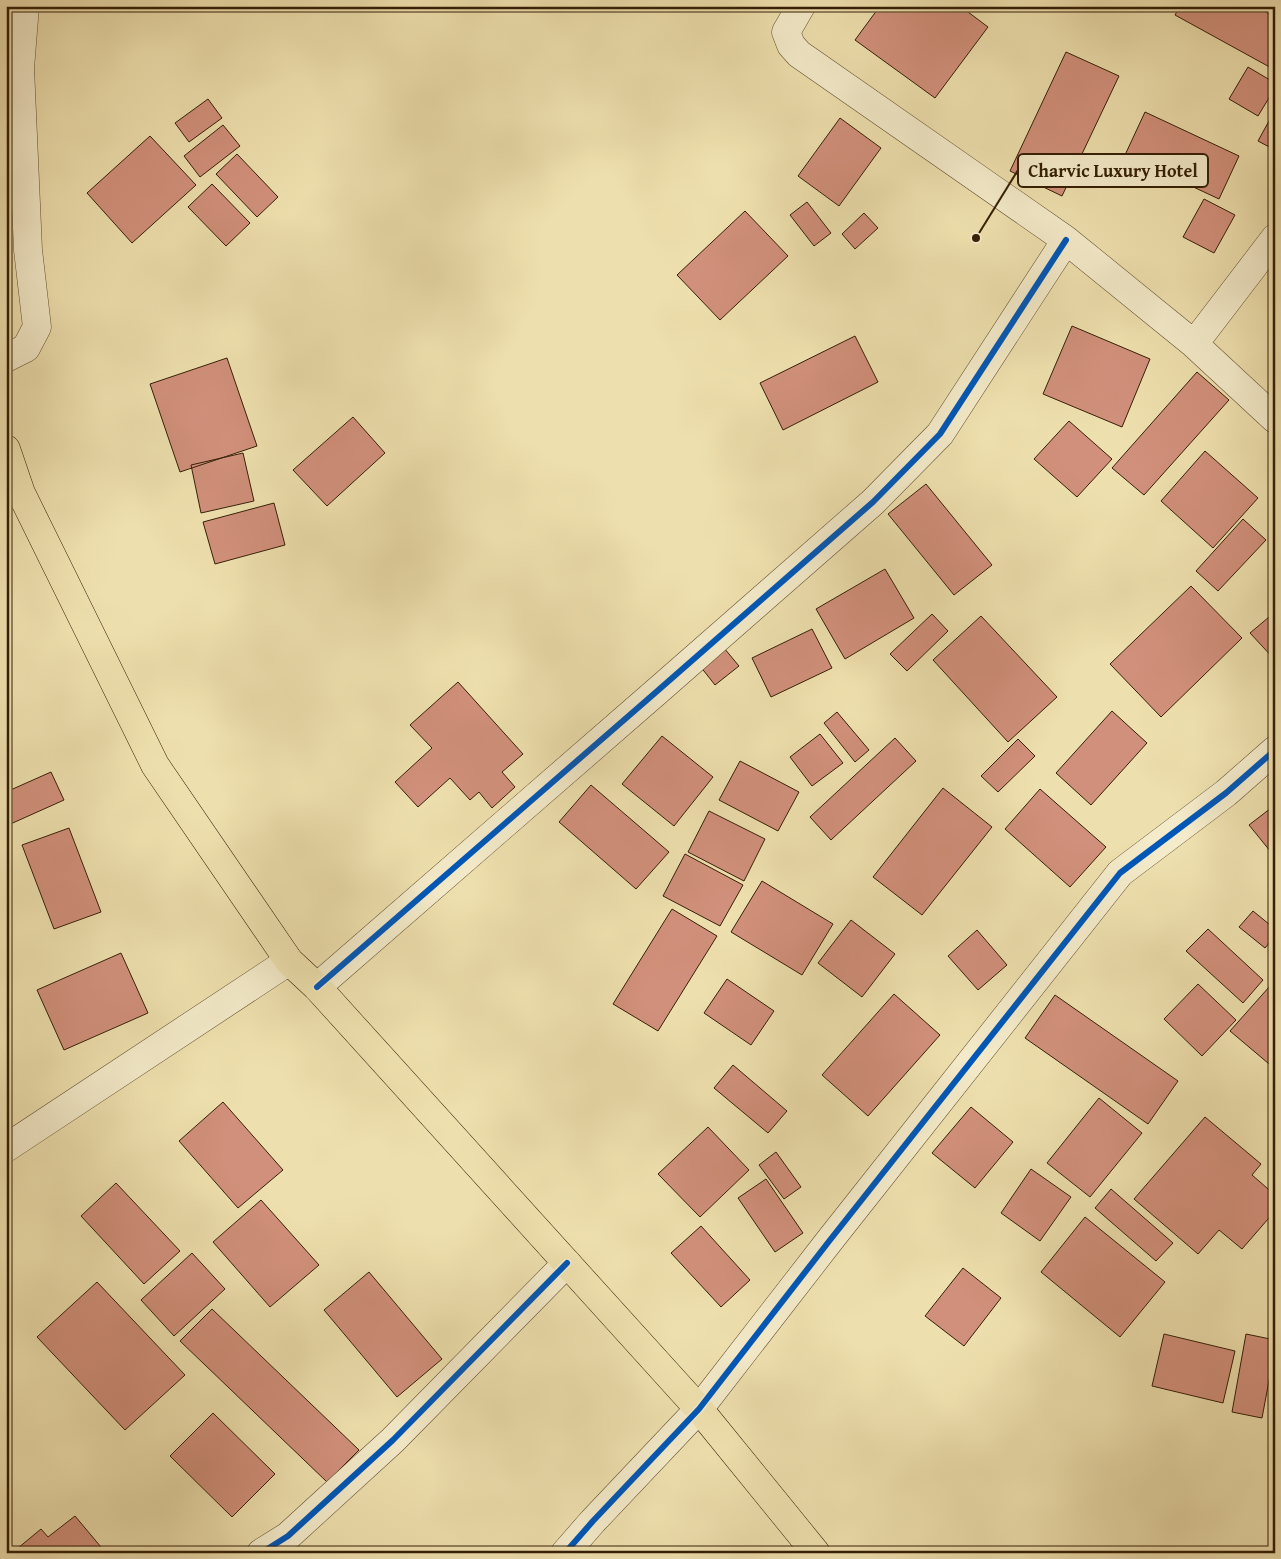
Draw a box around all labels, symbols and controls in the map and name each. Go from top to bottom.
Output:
callout: Charvic Luxury Hotel [1018,154,1208,187]
text: Charvic Luxury Hotel [1028,157,1198,184]

